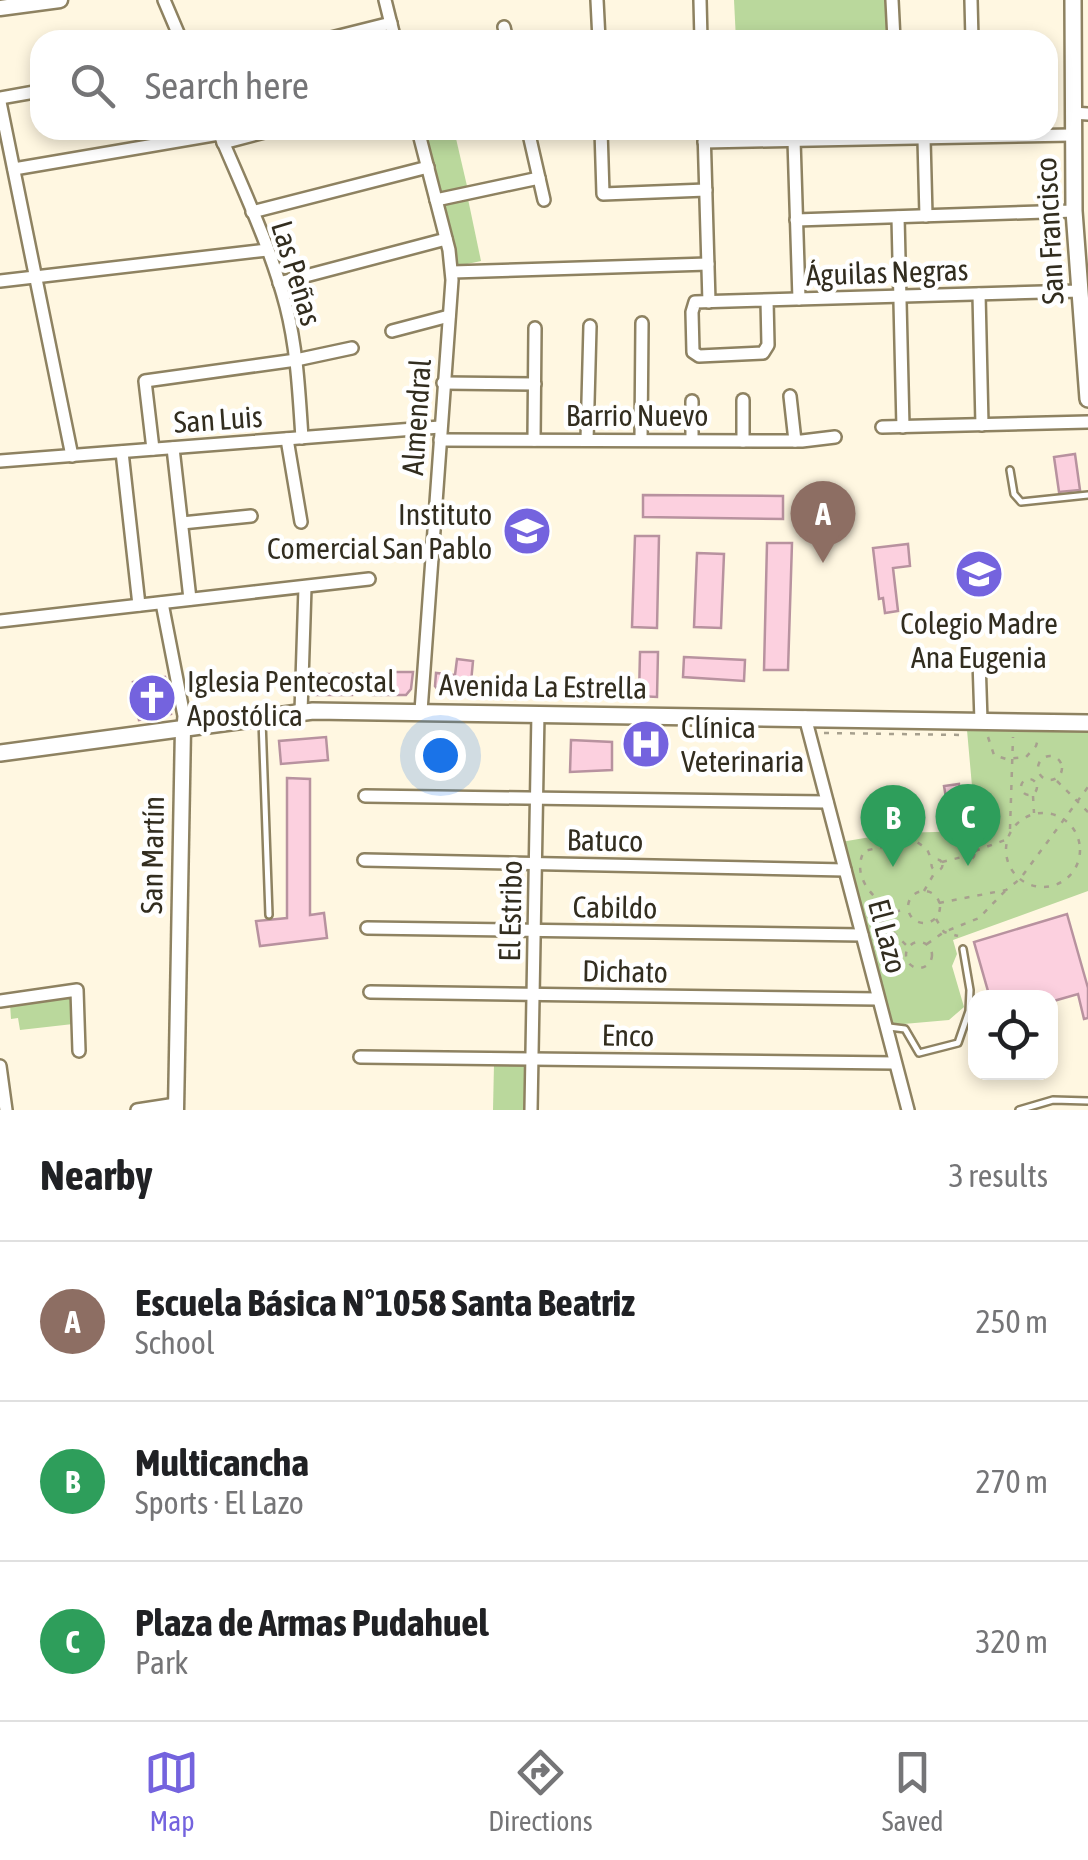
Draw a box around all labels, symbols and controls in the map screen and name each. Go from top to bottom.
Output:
search box [30,30,1058,140]
icon: search [65,58,120,113]
text: Search here [145,64,309,107]
street label: San Francisco [1028,157,1070,305]
street label: Las Peñas [265,217,329,329]
street label: Águilas Negras [805,252,969,292]
street label: Almendral [395,358,437,476]
street label: Barrio Nuevo [566,398,708,432]
street label: San Luis [173,399,263,439]
pin: A [790,480,856,563]
place label: Instituto Comercial San Pablo [267,497,492,565]
school or university icon: Instituto Comercial San Pablo [501,505,553,557]
school or university icon: Colegio Madre Ana Eugenia [953,548,1005,600]
place label: Colegio Madre Ana Eugenia [900,606,1058,674]
place label: Iglesia Pentecostal Apostólica [187,664,395,732]
street label: Avenida La Estrella [439,667,647,705]
church icon: Iglesia Pentecostal Apostólica [126,672,178,724]
place label: Clínica Veterinaria [681,710,804,778]
hospital icon: Clínica Veterinaria [620,718,672,770]
your location [415,730,466,781]
pin: B [860,784,926,867]
pin: C [936,784,1000,866]
street label: San Martín [134,796,170,914]
street label: Batuco [566,822,644,858]
street label: El Estribo [492,860,528,962]
street label: Cabildo [572,889,658,925]
street label: El Lazo [862,895,914,977]
street label: Dichato [582,953,668,989]
map controls [968,990,1058,1080]
button: locate [968,990,1058,1080]
street label: Enco [601,1018,655,1052]
text: Nearby [40,1151,153,1199]
text: 3 results [949,1157,1048,1194]
text: Escuela Básica N°1058 Santa Beatriz [135,1281,635,1324]
text: A [65,1303,80,1340]
text: 250 m [975,1303,1048,1340]
text: School [135,1324,214,1361]
text: Multicancha [135,1441,309,1484]
text: B [65,1463,80,1500]
text: 270 m [975,1463,1048,1500]
text: Sports · El Lazo [135,1484,304,1521]
text: Plaza de Armas Pudahuel [135,1601,489,1644]
text: C [65,1623,80,1660]
text: 320 m [975,1623,1048,1660]
text: Park [135,1644,188,1681]
tab: Map [144,1745,199,1837]
tab: Directions [488,1745,593,1837]
tab: Saved [882,1745,944,1837]

